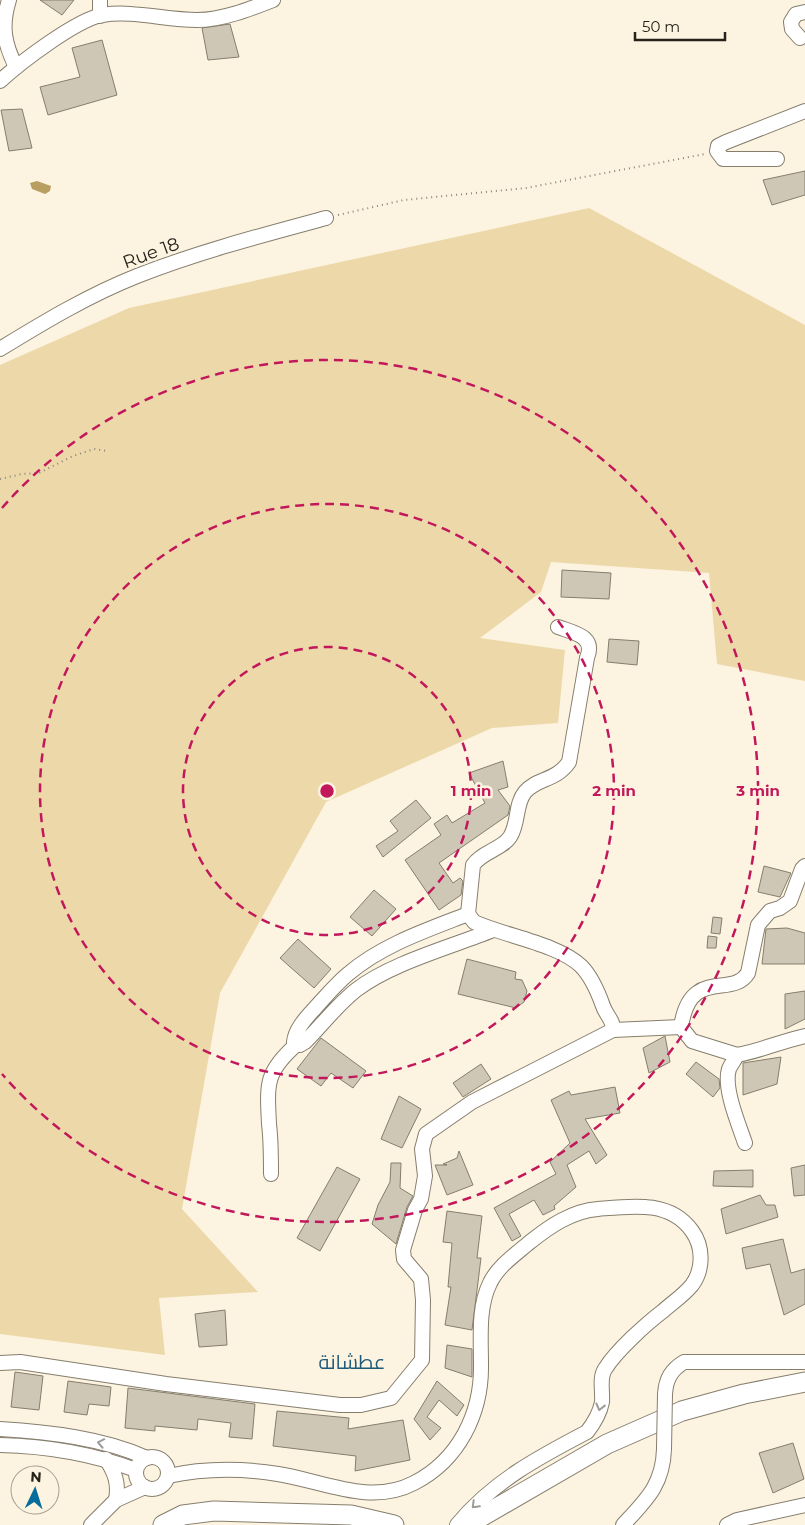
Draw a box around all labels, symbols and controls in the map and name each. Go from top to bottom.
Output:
scale bar [635,10,725,42]
text: 50 m [642,17,680,36]
street label: Rue 18 [120,233,182,273]
text: 1 min [451,781,491,800]
text: 2 min [592,781,636,800]
text: 3 min [735,781,780,800]
centre of rings [318,782,336,800]
district label: عطشانة [319,1350,385,1374]
one-way arrow [595,1403,606,1412]
one-way arrow [97,1439,105,1449]
north arrow [10,1465,60,1515]
text: N [30,1468,42,1486]
one-way arrow [472,1499,481,1508]

